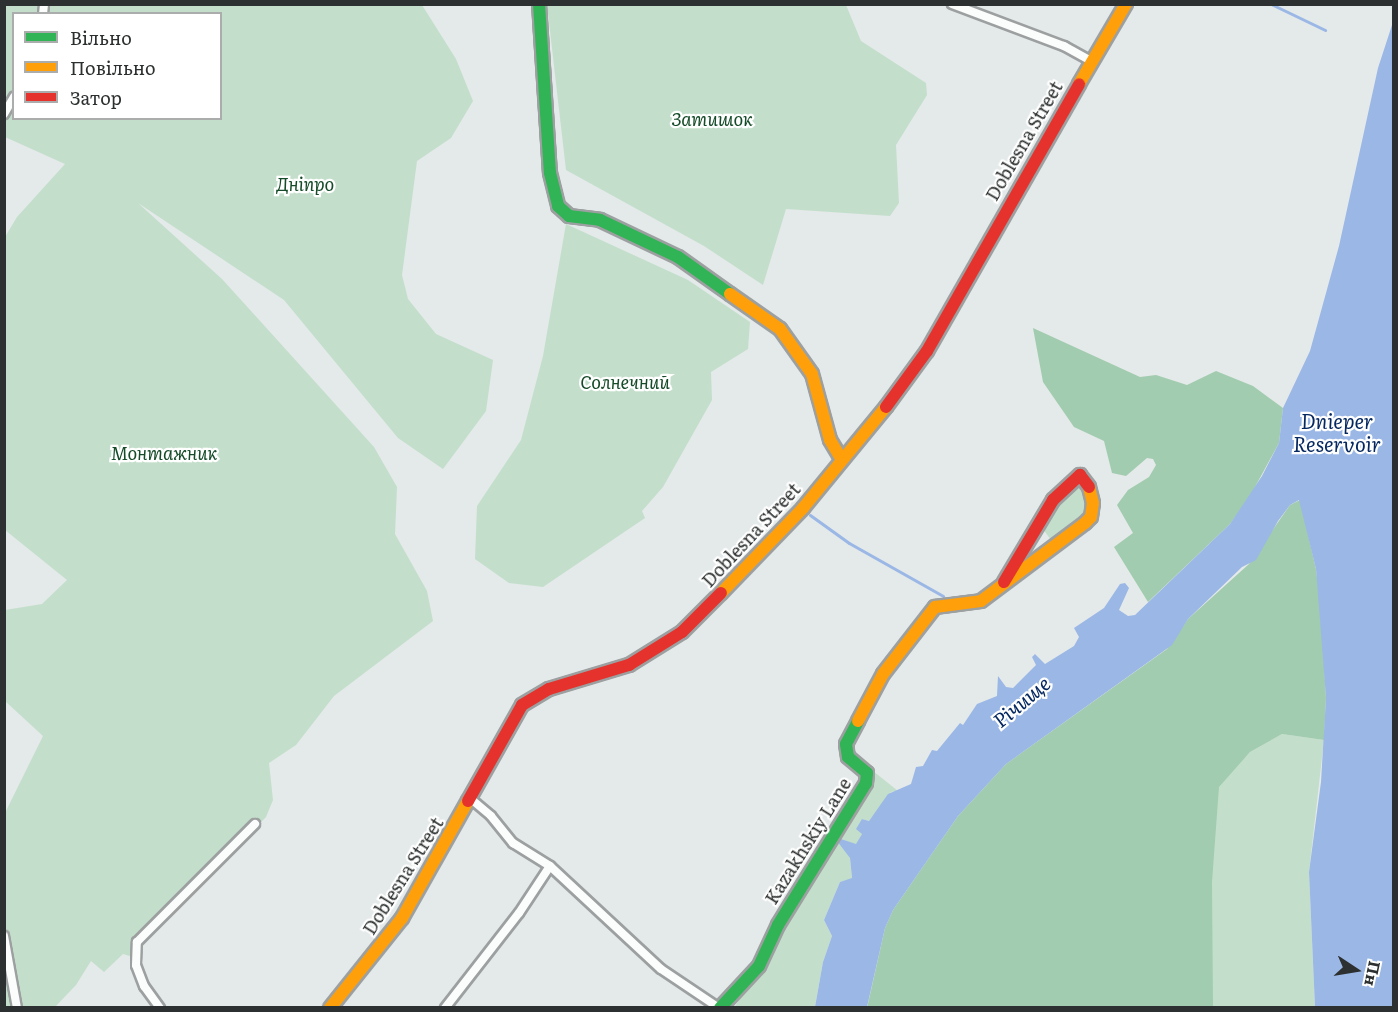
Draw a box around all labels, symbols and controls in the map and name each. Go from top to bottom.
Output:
legend [12,12,222,120]
text: Вільно [70,24,132,51]
text: Повільно [70,54,156,81]
street label: Doblesna Street [981,77,1067,205]
text: Затор [70,84,122,111]
park label: Затишок [671,108,753,130]
park label: Дніпро [276,173,334,195]
park label: Солнечний [580,371,670,393]
water label: Dnieper Reservoir [1293,409,1381,456]
park label: Монтажник [111,442,217,464]
street label: Doblesna Street [697,479,805,591]
water label: Річище [988,670,1054,732]
street label: Kazakhskiy Lane [760,774,856,908]
street label: Doblesna Street [358,813,448,939]
north arrow [1326,940,1386,1000]
text: Пн [1359,959,1388,988]

